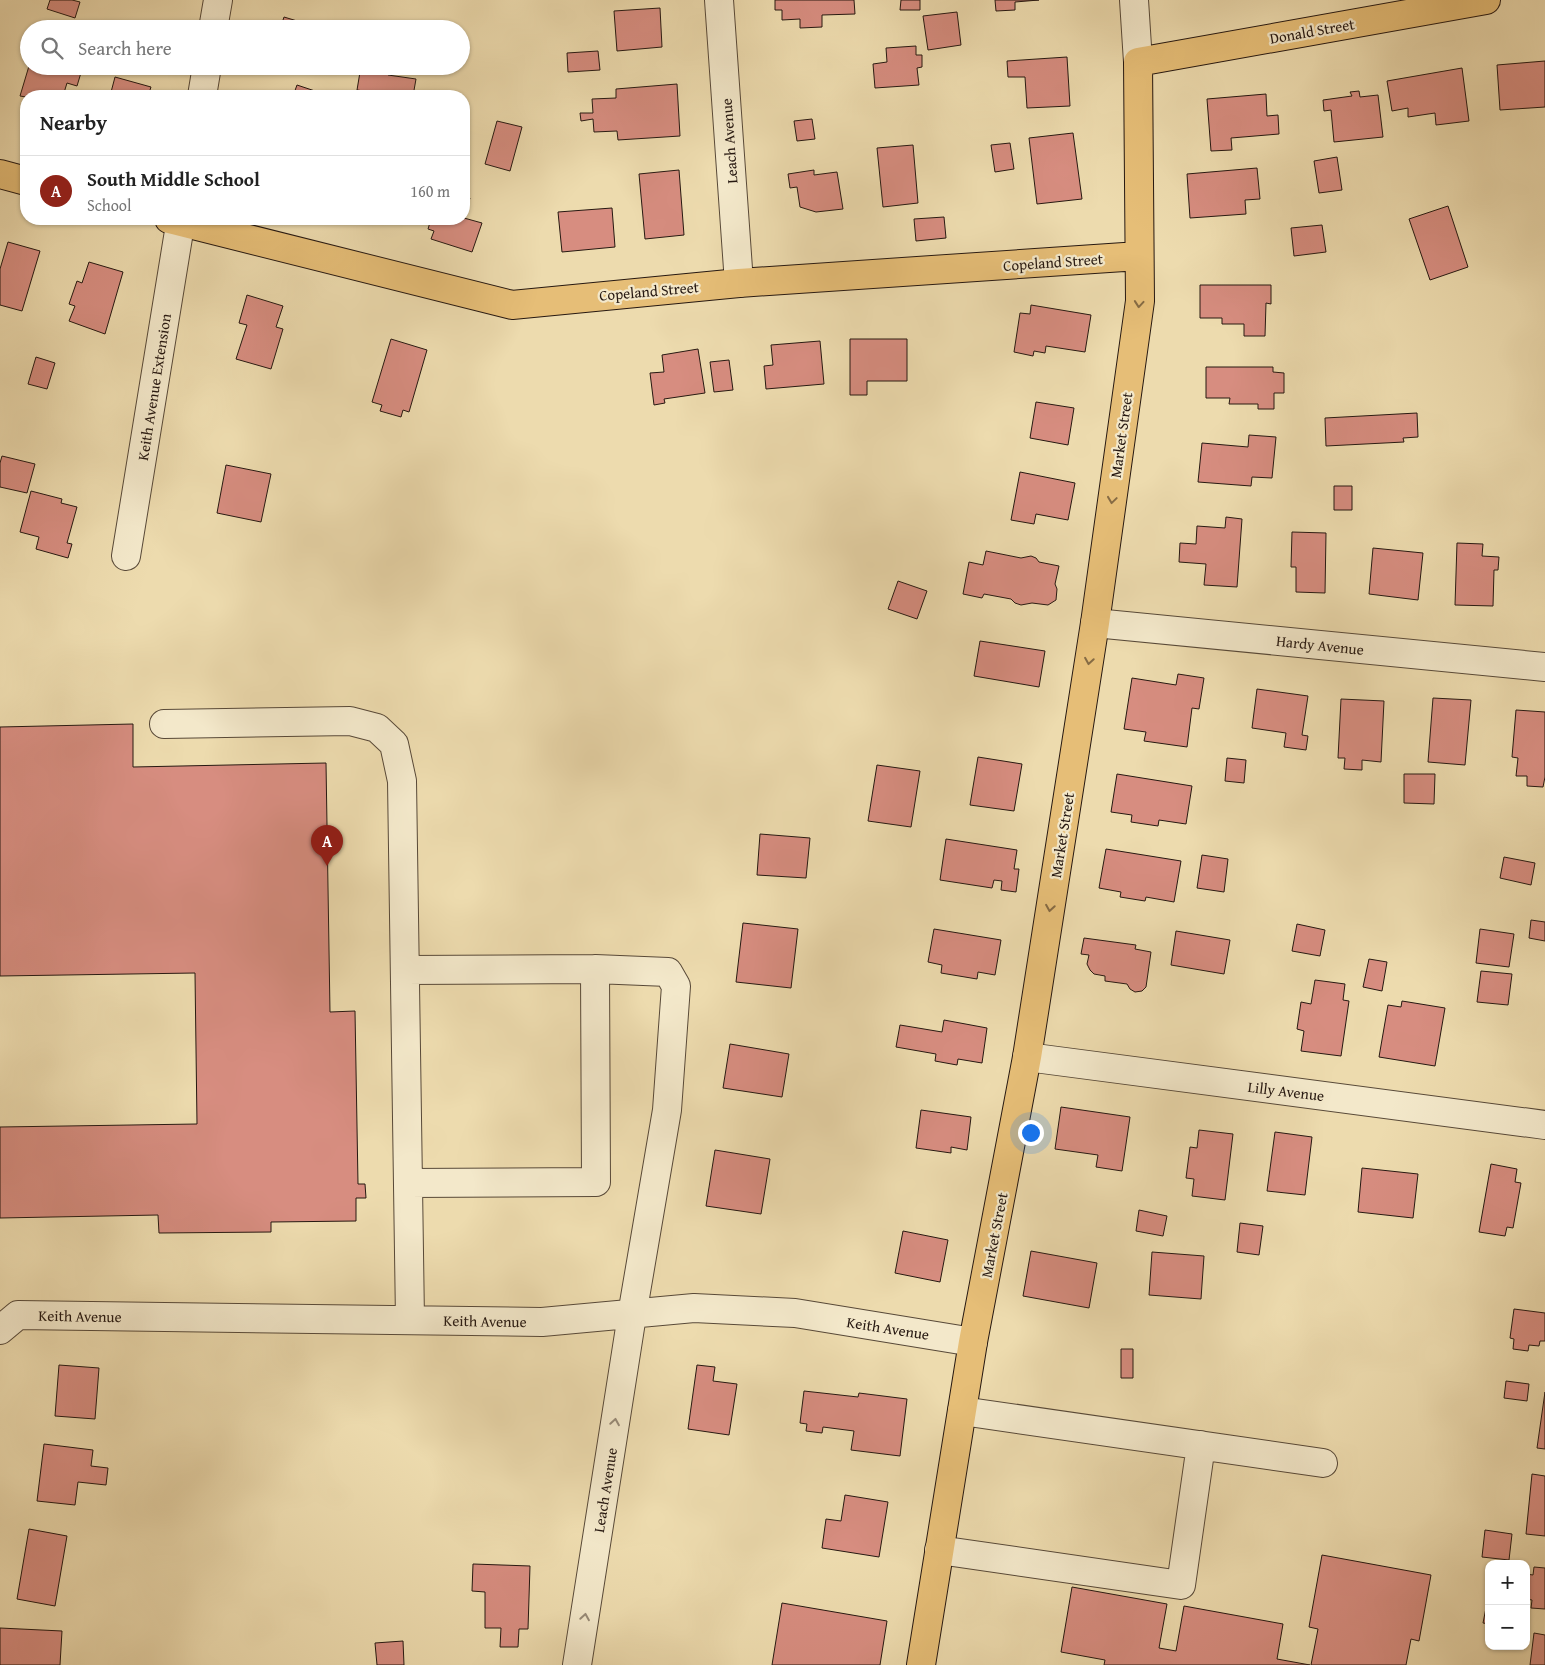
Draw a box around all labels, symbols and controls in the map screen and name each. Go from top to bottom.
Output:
street label: Donald Street [1268,13,1357,49]
search box [20,20,470,75]
icon: search [38,34,66,62]
text: Search here [78,34,172,62]
street label: Leach Avenue [716,98,742,184]
text: Nearby [40,107,107,138]
text: South Middle School [87,165,260,193]
text: A [51,179,61,203]
text: 160 m [410,179,450,203]
text: School [87,193,131,217]
street label: Copeland Street [1002,248,1104,276]
street label: Copeland Street [598,276,700,306]
one-way arrow [1134,301,1145,309]
street label: Keith Avenue Extension [132,311,176,462]
street label: Market Street [1105,390,1138,479]
one-way arrow [1108,496,1118,504]
street label: Hardy Avenue [1275,630,1365,660]
one-way arrow [1085,656,1095,665]
street label: Market Street [1045,790,1079,879]
pin: A [311,825,343,866]
one-way arrow [1046,903,1056,912]
street label: Lilly Avenue [1247,1076,1325,1106]
your location [1018,1120,1044,1146]
street label: Market Street [975,1190,1013,1279]
street label: Keith Avenue [38,1305,122,1327]
street label: Keith Avenue [443,1310,527,1332]
street label: Keith Avenue [845,1311,931,1345]
one-way arrow [610,1417,620,1426]
street label: Leach Avenue [588,1446,622,1534]
map controls [1485,1560,1530,1650]
button: + [1485,1560,1530,1605]
button: − [1485,1605,1530,1650]
one-way arrow [579,1612,590,1620]

